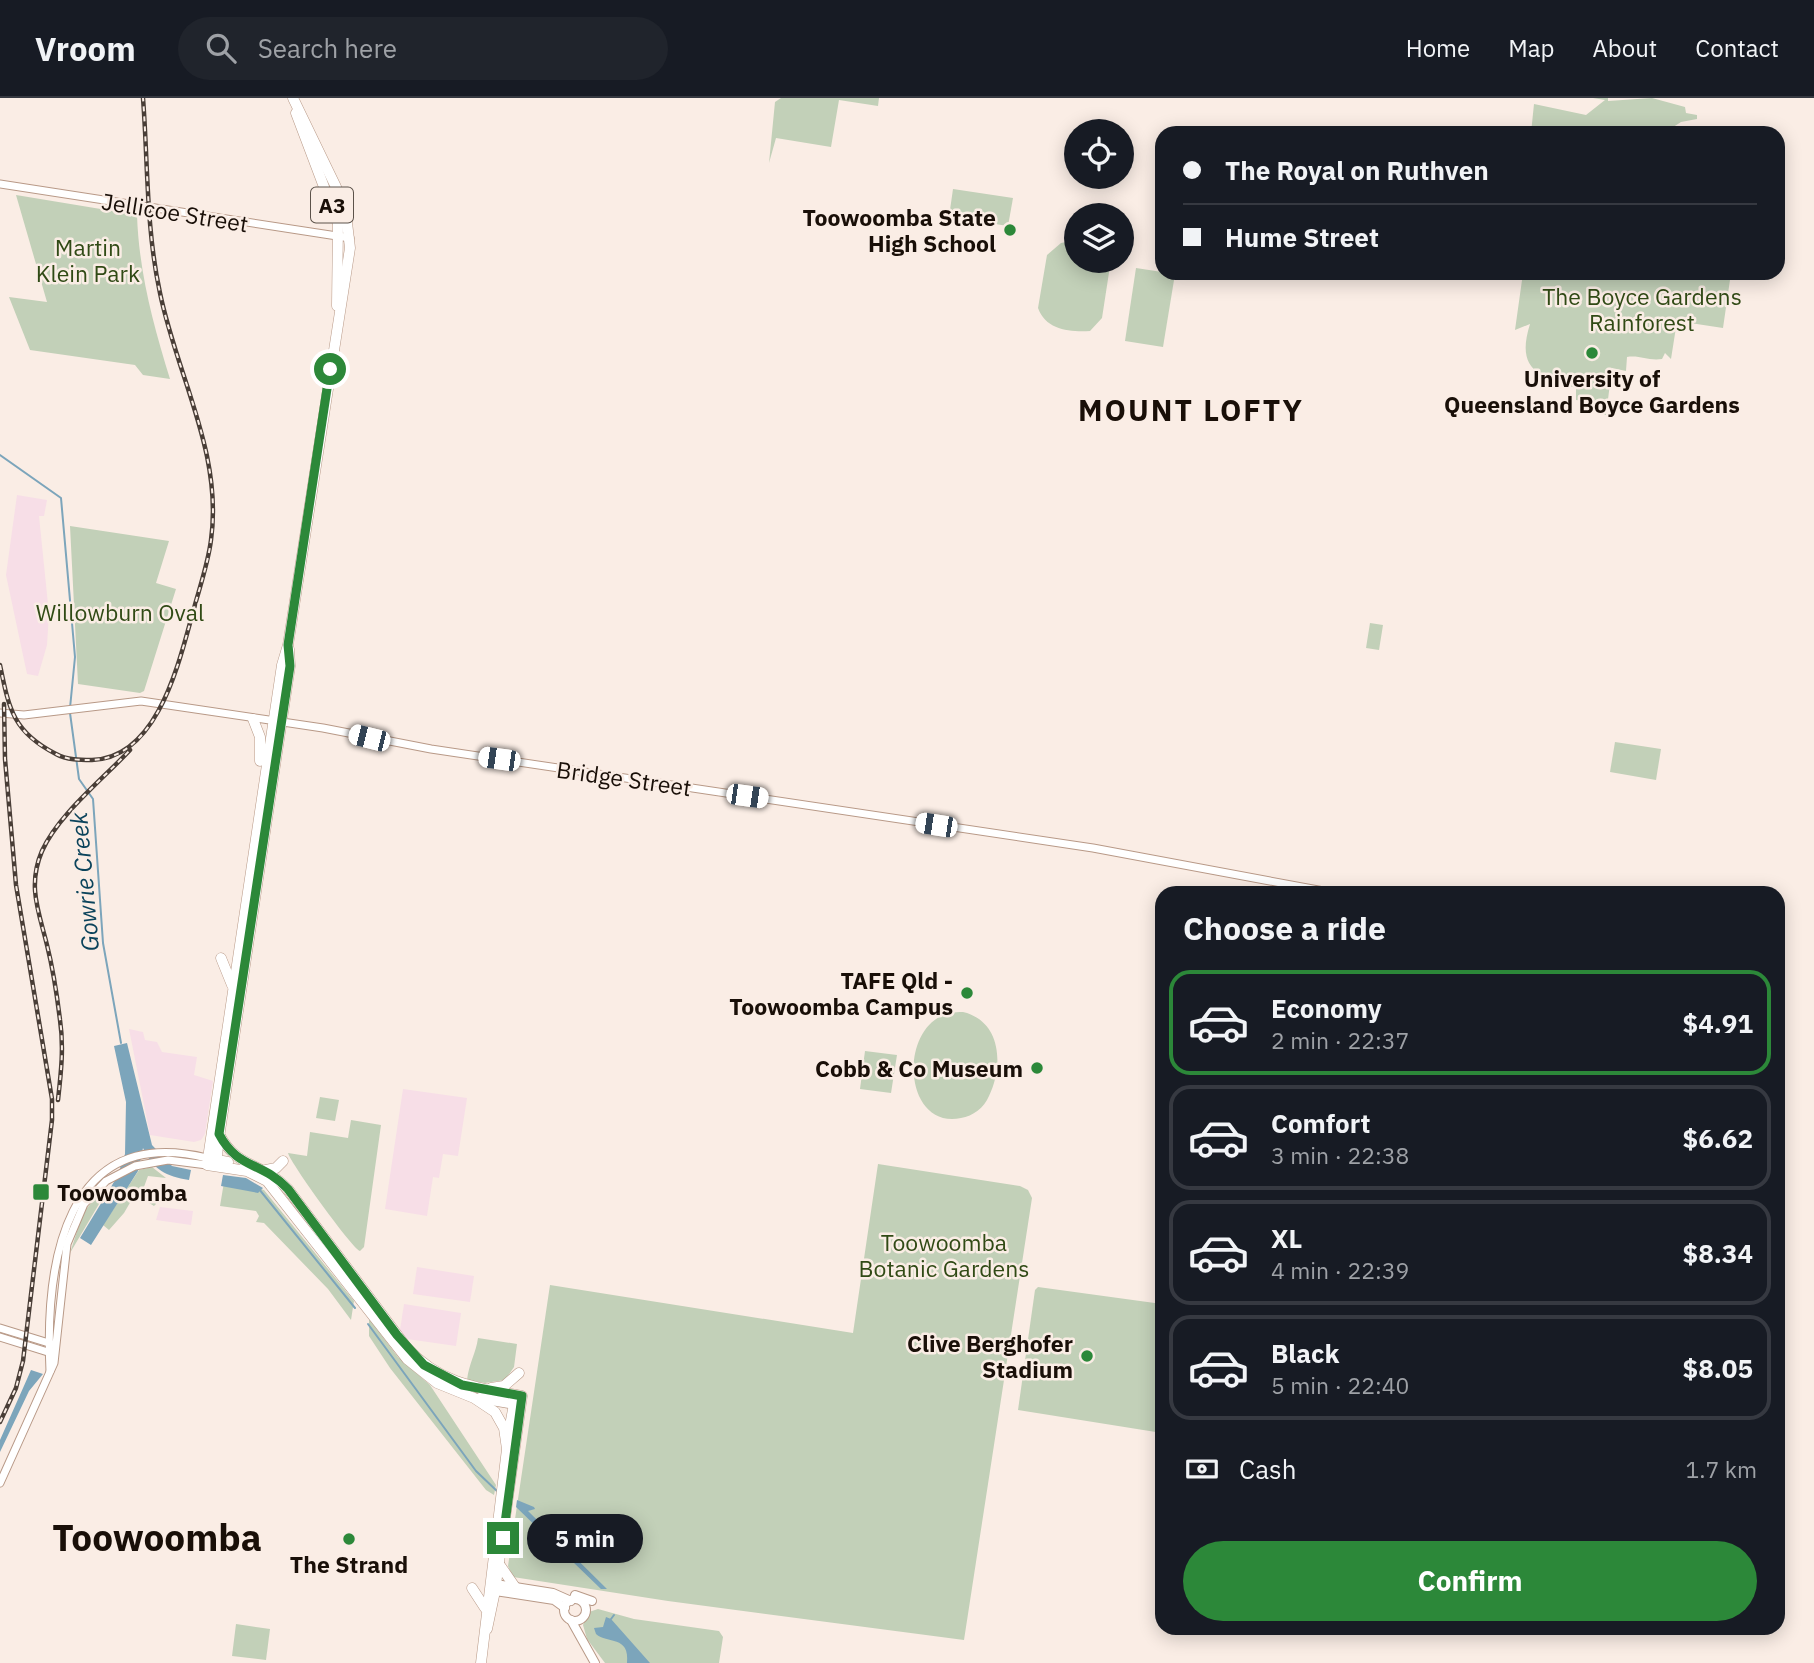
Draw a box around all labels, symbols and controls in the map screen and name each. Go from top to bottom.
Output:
search box [178,17,668,80]
text: Vroom [35,27,136,70]
icon: search [202,29,240,67]
text: Search here [258,31,397,65]
text: Home [1406,32,1470,64]
text: Map [1508,32,1554,64]
text: About [1592,32,1657,64]
text: Contact [1695,32,1779,64]
map controls [1064,119,1134,273]
button: locate [1064,119,1134,189]
text: The Royal on Ruthven [1225,153,1489,187]
street label: Jellicoe Street [100,186,250,238]
road number: A3 [311,188,353,222]
place label: Toowoomba State High School [803,202,996,258]
button: layers [1064,203,1134,273]
text: Hume Street [1225,220,1379,254]
marker: Toowoomba State High School [1002,222,1018,238]
park label: Martin Klein Park [36,232,140,288]
park label: The Boyce Gardens Rainforest [1542,281,1742,337]
marker: University of Queensland Boyce Gardens [1584,345,1600,361]
route start [314,353,346,385]
place label: University of Queensland Boyce Gardens [1444,363,1740,419]
district label: MOUNT LOFTY [1078,390,1304,429]
park label: Willowburn Oval [36,597,204,627]
car [347,723,392,753]
car [477,746,522,772]
street label: Bridge Street [555,754,693,802]
car [725,783,770,809]
water label: Gowrie Creek [62,811,106,953]
car [914,811,959,839]
text: Choose a ride [1183,907,1386,949]
place label: TAFE Qld - Toowoomba Campus [729,965,953,1021]
marker: TAFE Qld - Toowoomba Campus [959,985,975,1001]
icon: car [1187,991,1250,1054]
text: Economy [1271,991,1382,1025]
text: $4.91 [1683,1006,1753,1040]
text: 2 min · 22:37 [1271,1025,1409,1055]
place label: Cobb & Co Museum [815,1053,1023,1083]
marker: Cobb & Co Museum [1029,1060,1045,1076]
icon: car [1187,1106,1250,1169]
text: Comfort [1271,1106,1370,1140]
text: $6.62 [1683,1121,1753,1155]
text: 3 min · 22:38 [1271,1140,1409,1170]
place label: Toowoomba [57,1177,187,1207]
marker: Toowoomba [31,1182,51,1202]
icon: car [1187,1221,1250,1284]
text: XL [1271,1221,1302,1255]
park label: Toowoomba Botanic Gardens [859,1227,1029,1283]
text: $8.34 [1683,1236,1753,1270]
text: 4 min · 22:39 [1271,1255,1409,1285]
place label: Clive Berghofer Stadium [907,1328,1073,1384]
icon: car [1187,1336,1250,1399]
text: Black [1271,1336,1339,1370]
marker: Clive Berghofer Stadium [1079,1348,1095,1364]
text: $8.05 [1683,1351,1753,1385]
text: 5 min · 22:40 [1271,1370,1409,1400]
icon: cash [1183,1450,1221,1488]
text: Cash [1239,1452,1296,1486]
text: 1.7 km [1686,1454,1757,1484]
district label: Toowoomba [52,1513,262,1561]
callout: 5 min [528,1514,643,1562]
route end [487,1522,519,1554]
text: 5 min [555,1523,615,1553]
marker: The Strand [341,1531,357,1547]
button: Confirm [1183,1541,1757,1621]
place label: The Strand [290,1549,408,1579]

